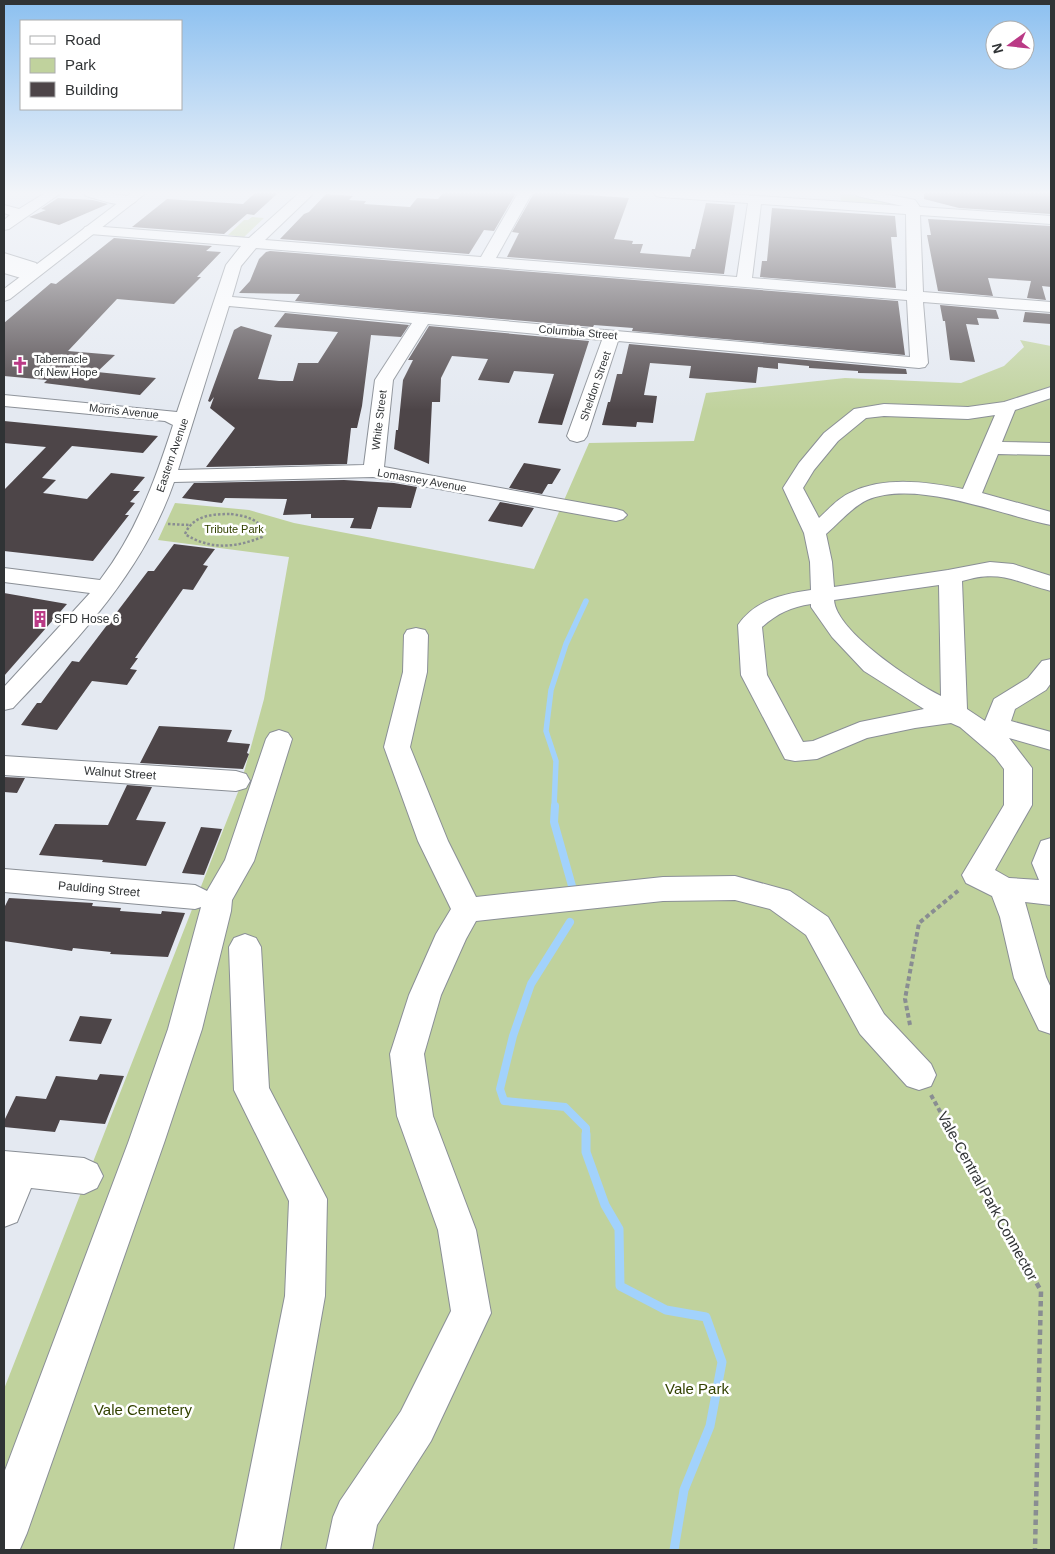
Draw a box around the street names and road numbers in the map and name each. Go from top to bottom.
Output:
street label: Columbia Street [538,323,618,341]
street label: Sheldon Street [577,350,613,422]
street label: White Street [369,389,389,451]
street label: Morris Avenue [89,401,159,421]
street label: Eastern Avenue [154,416,190,494]
street label: Lomasney Avenue [376,466,468,494]
street label: Walnut Street [83,763,157,783]
street label: Paulding Street [58,878,141,900]
street label: Vale-Central Park Connector [934,1109,1042,1283]

